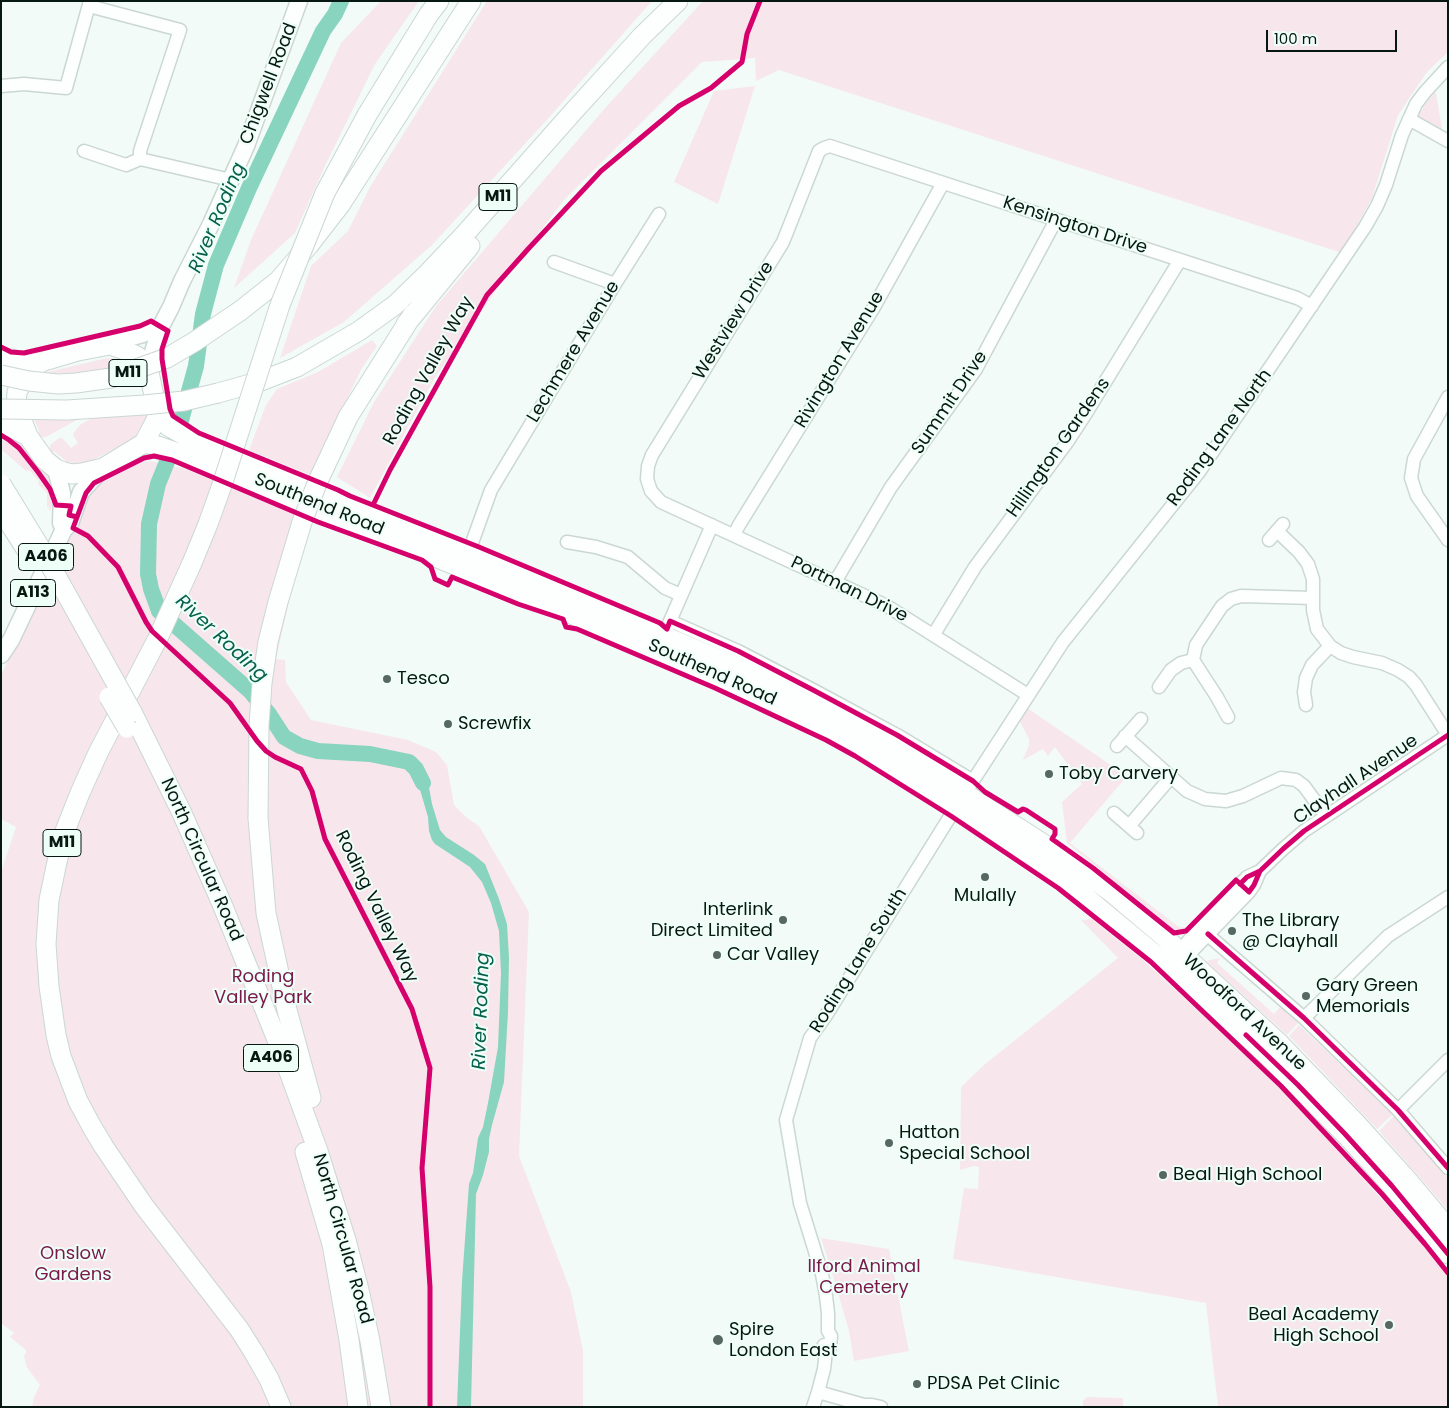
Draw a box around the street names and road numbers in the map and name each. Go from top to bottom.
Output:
street label: Chigwell Road [236,20,302,148]
road number: M11 [479,183,517,210]
street label: Kensington Drive [1000,192,1150,260]
street label: Westview Drive [689,258,779,384]
street label: Lechmere Avenue [523,277,625,427]
street label: Rivington Avenue [791,288,889,432]
street label: Roding Valley Way [379,293,479,449]
street label: Summit Drive [907,347,993,459]
road number: M11 [109,359,147,386]
street label: Roding Lane North [1163,365,1277,511]
street label: Hillington Gardens [1003,374,1115,522]
street label: Southend Road [251,469,387,541]
road number: A406 [18,544,74,570]
street label: Portman Drive [787,552,911,628]
road number: A113 [10,580,56,606]
street label: Southend Road [645,635,779,711]
street label: Clayhall Avenue [1290,730,1422,830]
street label: North Circular Road [155,775,247,945]
street label: Roding Valley Way [330,827,422,987]
road number: M11 [43,830,81,856]
street label: Roding Lane South [806,885,912,1037]
street label: Woodford Avenue [1178,950,1310,1076]
road number: A406 [244,1044,298,1072]
street label: North Circular Road [307,1151,377,1327]

